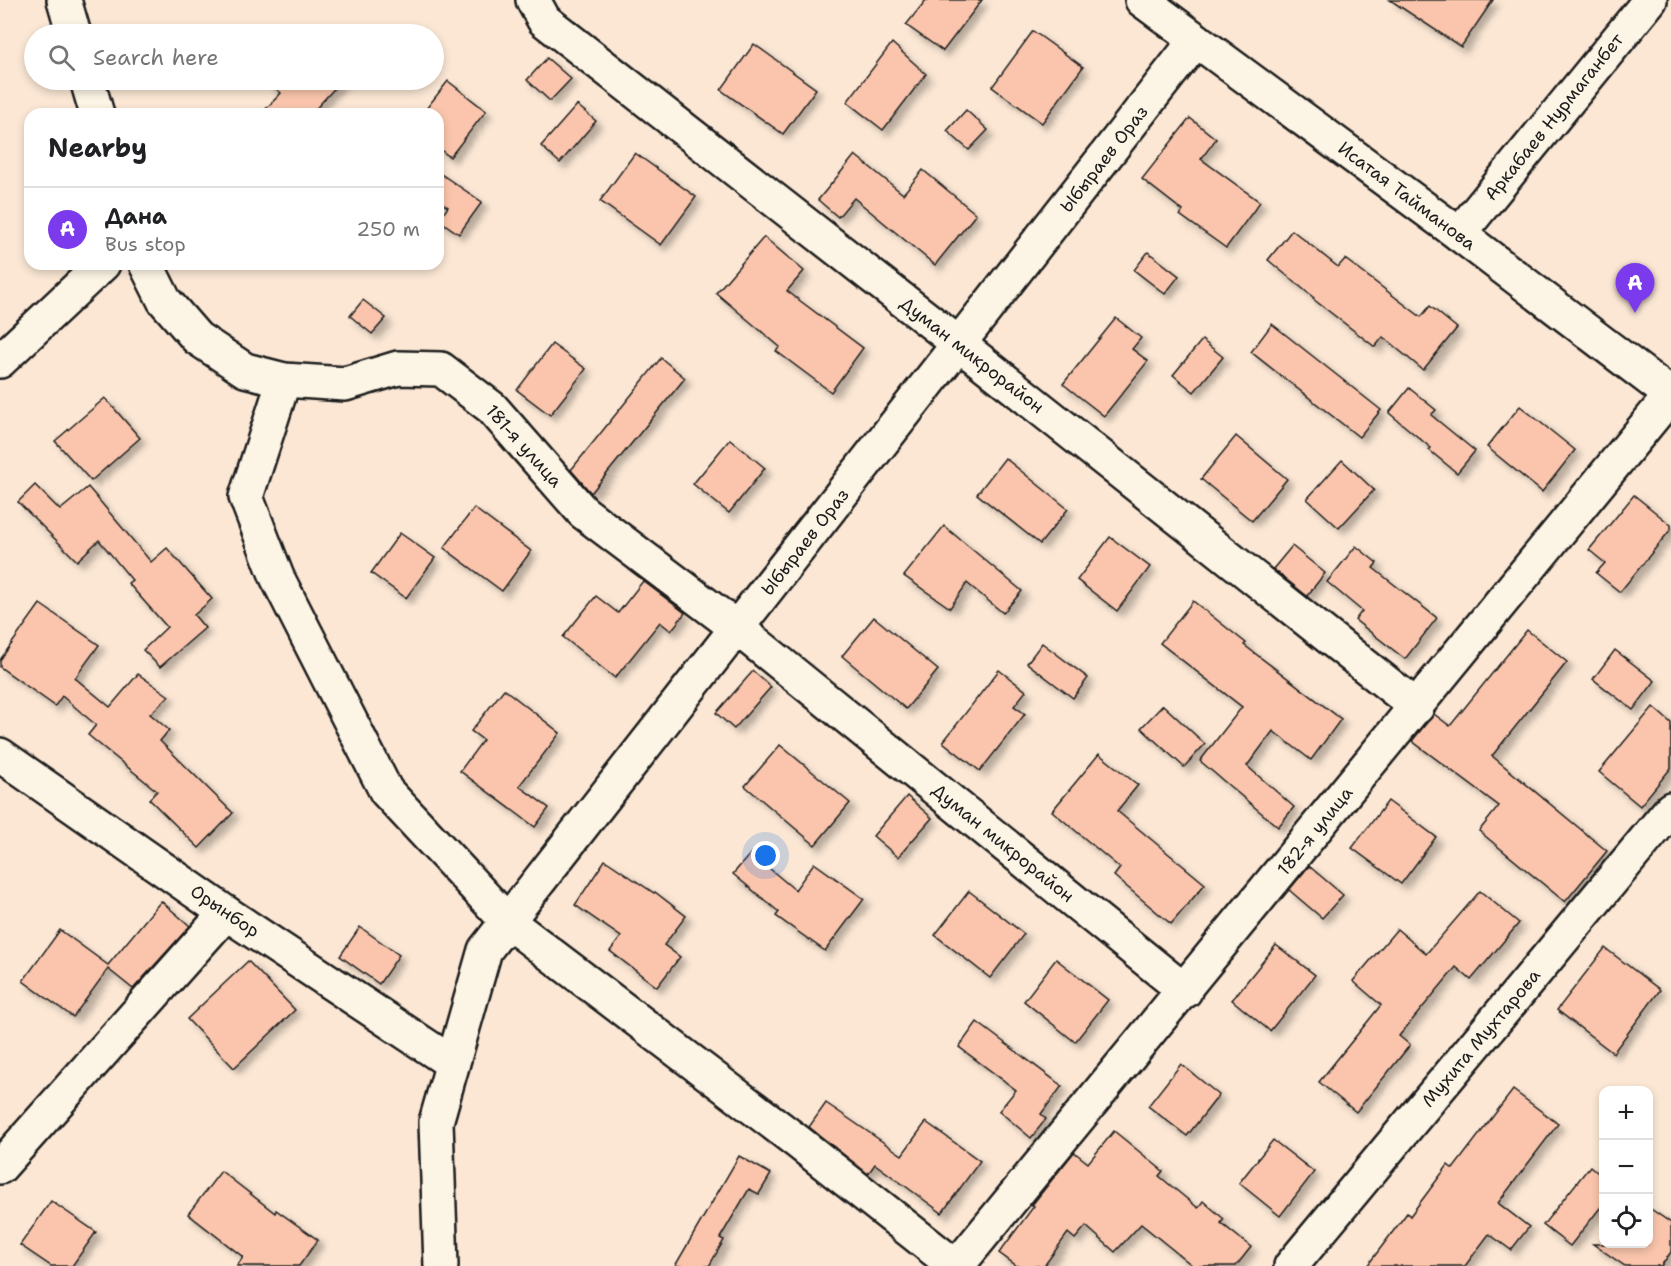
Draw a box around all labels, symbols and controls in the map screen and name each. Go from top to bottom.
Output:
search box [24,24,444,90]
street label: Аркабаев Нурмаганбет [1479,28,1630,206]
icon: search [45,41,78,74]
text: Search here [93,43,219,72]
street label: Ыбыраев Ораз [1055,100,1153,218]
text: Nearby [48,130,147,165]
street label: Исатая Тайманова [1333,136,1481,256]
text: Дана [105,202,167,231]
text: A [60,216,75,242]
text: 250 m [356,216,420,242]
text: Bus stop [105,231,186,257]
pin: A [1616,264,1654,313]
street label: Думан микрорайон [895,291,1049,419]
street label: 181-я улица [480,399,568,493]
street label: Ыбыраев Ораз [756,483,854,601]
street label: Думан микрорайон [927,778,1079,908]
street label: 182-я улица [1272,782,1358,880]
your location [751,841,780,870]
street label: Орынбор [186,879,264,943]
street label: Мухита Мухтарова [1416,964,1546,1112]
map controls [1599,1086,1653,1248]
button: + [1599,1086,1653,1140]
button: − [1599,1140,1653,1194]
button: locate [1599,1194,1653,1248]

